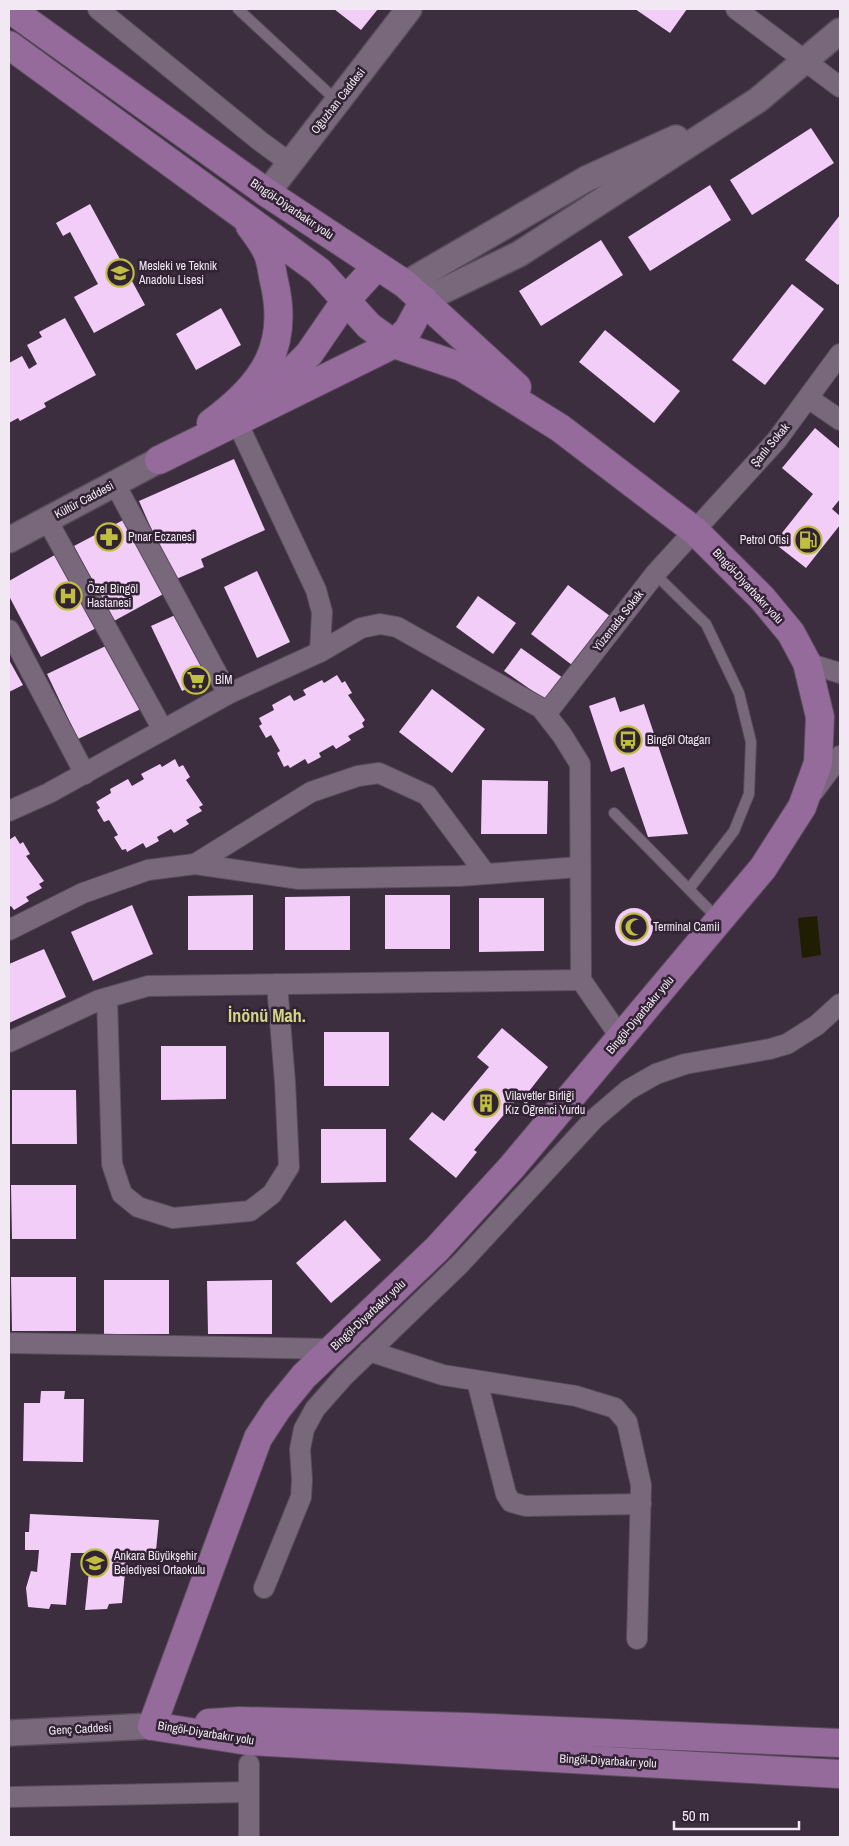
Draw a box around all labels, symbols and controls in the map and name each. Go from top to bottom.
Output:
street label: Oğuzhan Caddesi [307,65,369,137]
street label: Bingöl-Diyarbakır yolu [247,175,337,243]
school or university icon: Mesleki ve Teknik Anadolu Lisesi [105,258,135,288]
place label: Mesleki ve Teknik Anadolu Lisesi [138,258,217,288]
street label: Şanlı Sokak [747,420,793,470]
street label: Kültür Caddesi [52,478,116,522]
pharmacy icon: Pınar Eczanesi [94,522,124,552]
fuel station icon: Petrol Ofisi [793,525,823,555]
place label: Pınar Eczanesi [128,529,195,545]
place label: Petrol Ofisi [740,532,789,548]
street label: Bingöl-Diyarbakır yolu [709,545,787,627]
place label: Özel Bingöl Hastanesi [87,580,138,611]
hospital icon: Özel Bingöl Hastanesi [53,581,83,611]
street label: Yüzenada Sokak [589,587,647,655]
supermarket icon: BİM [181,665,211,695]
place label: BİM [215,672,233,688]
bus stop icon: Bingöl Otagarı [613,725,643,755]
place label: Bingöl Otagarı [647,732,710,748]
mosque icon: Terminal Camii [619,912,649,942]
place label: Terminal Camii [653,919,720,935]
street label: Bingöl-Diyarbakır yolu [603,973,677,1057]
district label: İnönü Mah. [228,1003,306,1028]
building icon: Vilayetler Birliği Kız Öğrenci Yurdu [471,1088,501,1118]
place label: Vilayetler Birliği Kız Öğrenci Yurdu [505,1088,585,1118]
street label: Bingöl-Diyarbakır yolu [327,1276,409,1354]
school or university icon: Ankara Büyükşehir Belediyesi Ortaokulu [80,1548,110,1578]
place label: Ankara Büyükşehir Belediyesi Ortaokulu [113,1548,205,1578]
street label: Bingöl-Diyarbakır yolu [157,1717,255,1749]
street label: Genç Caddesi [48,1719,112,1739]
street label: Bingöl-Diyarbakır yolu [559,1750,657,1772]
scale bar [674,1798,799,1830]
text: 50 m [682,1805,709,1826]

